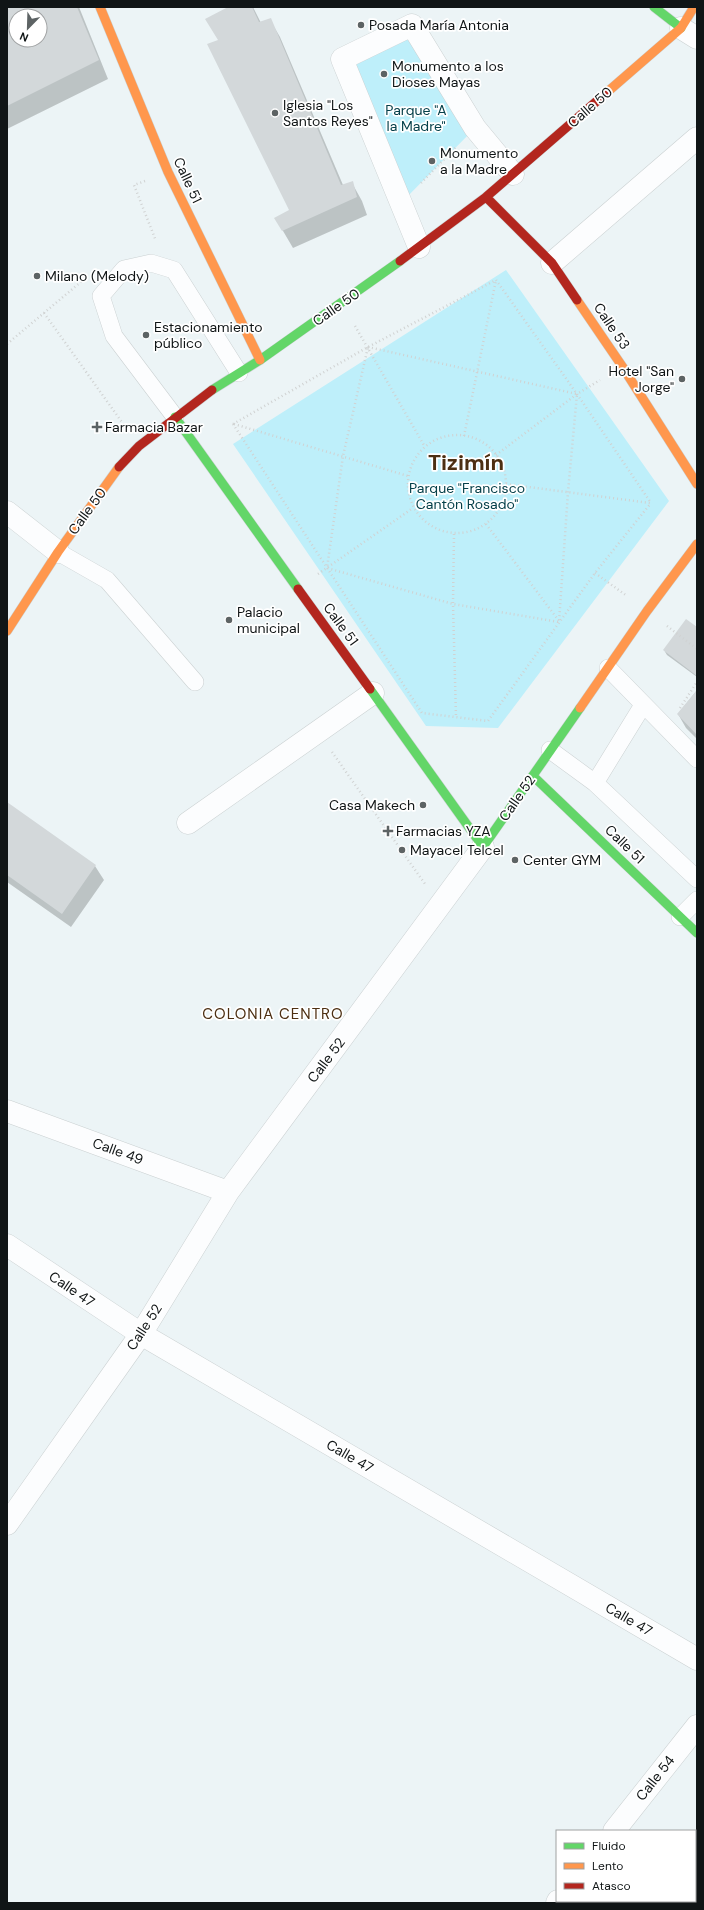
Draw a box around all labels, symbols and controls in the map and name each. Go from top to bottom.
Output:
north arrow [8,8,48,48]
place label: Posada María Antonia [369,16,509,34]
marker: Posada María Antonia [356,20,366,30]
text: N [18,29,31,45]
place label: Monumento a los Dioses Mayas [392,57,504,91]
marker: Monumento a los Dioses Mayas [379,69,389,79]
street label: Calle 50 [564,83,616,131]
place label: Iglesia "Los Santos Reyes" [283,96,373,130]
park label: Parque "A la Madre" [385,101,447,135]
marker: Iglesia "Los Santos Reyes" [270,108,280,118]
place label: Monumento a la Madre [440,144,518,178]
street label: Calle 51 [170,154,206,206]
marker: Monumento a la Madre [427,156,437,166]
place label: Milano (Melody) [45,267,149,285]
marker: Milano (Melody) [32,271,42,281]
street label: Calle 50 [309,284,363,330]
street label: Calle 53 [590,299,634,353]
place label: Estacionamiento público [154,318,262,352]
marker: Estacionamiento público [141,330,151,340]
place label: Hotel "San Jorge" [609,362,674,396]
marker: Hotel "San Jorge" [677,374,687,384]
place label: Farmacia Bazar [105,418,203,436]
marker: Farmacia Bazar [92,422,102,432]
district label: Tizimín [428,448,504,477]
park label: Parque "Francisco Cantón Rosado" [409,479,525,513]
street label: Calle 50 [64,484,110,538]
street label: Calle 51 [319,599,363,649]
place label: Palacio municipal [237,603,300,637]
marker: Palacio municipal [224,615,234,625]
street label: Calle 52 [495,772,539,824]
place label: Casa Makech [329,796,415,814]
marker: Casa Makech [418,800,428,810]
street label: Calle 51 [601,821,649,867]
place label: Farmacias YZA [396,822,491,840]
marker: Farmacias YZA [383,826,393,836]
place label: Mayacel Telcel [410,841,504,859]
marker: Mayacel Telcel [397,845,407,855]
place label: Center GYM [523,851,601,869]
marker: Center GYM [510,855,520,865]
district label: COLONIA CENTRO [202,1004,344,1024]
street label: Calle 52 [303,1034,349,1086]
street label: Calle 49 [90,1134,146,1169]
street label: Calle 47 [46,1267,98,1311]
street label: Calle 52 [122,1300,166,1354]
street label: Calle 47 [323,1435,377,1477]
street label: Calle 47 [602,1598,656,1640]
street label: Calle 54 [632,1751,679,1804]
legend [556,1830,696,1902]
text: Fluido [592,1838,626,1854]
text: Lento [592,1858,623,1874]
text: Atasco [592,1878,631,1894]

